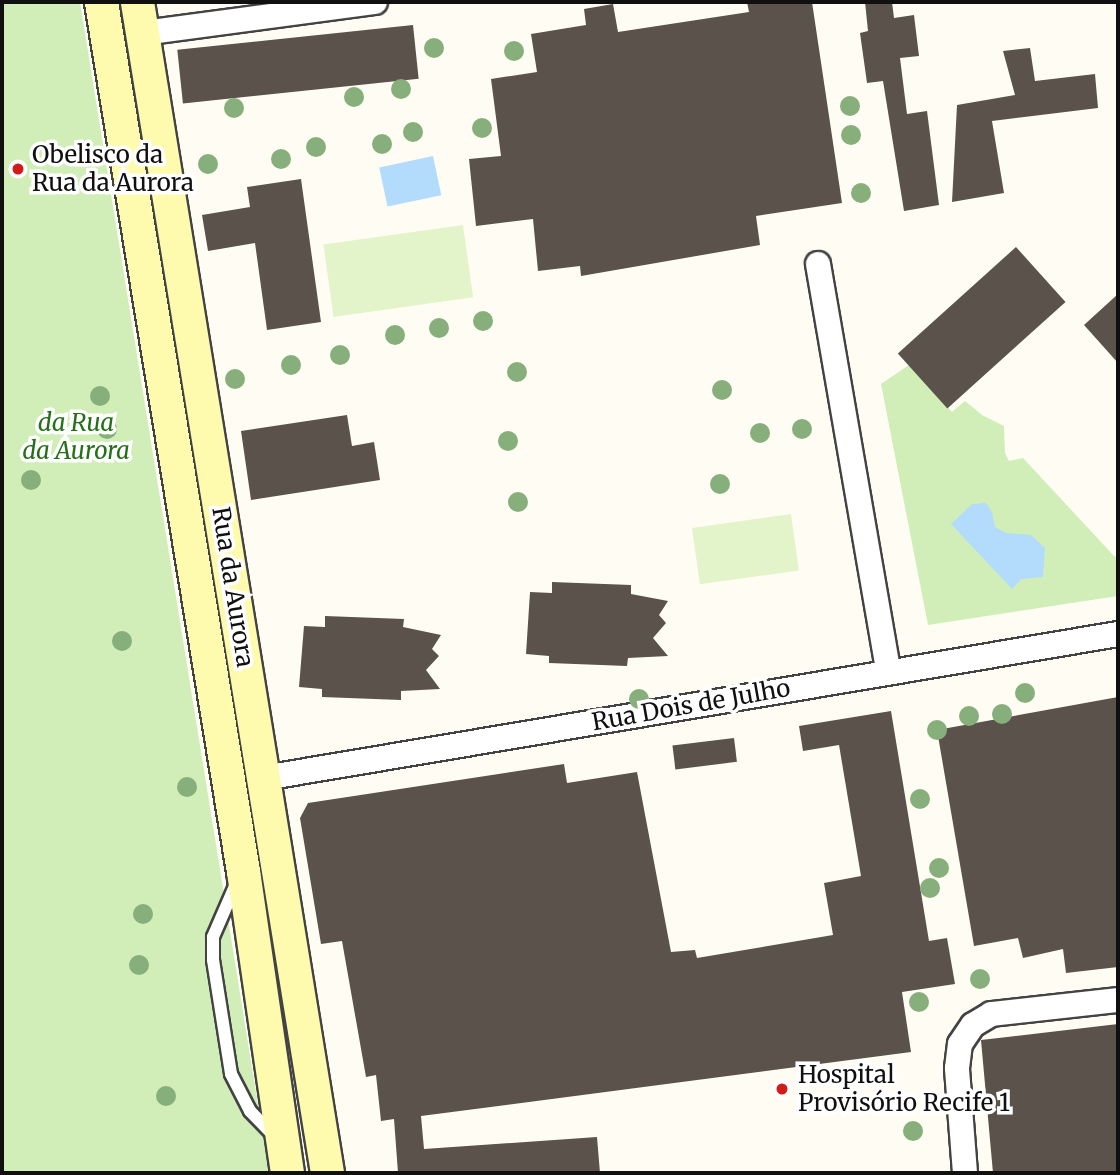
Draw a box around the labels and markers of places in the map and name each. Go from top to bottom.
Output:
place label: Obelisco da Rua da Aurora [32,141,194,197]
marker: Obelisco da Rua da Aurora [10,161,26,177]
place label: Hospital Provisório Recife 1 [798,1061,1010,1117]
marker: Hospital Provisório Recife 1 [772,1079,792,1099]

